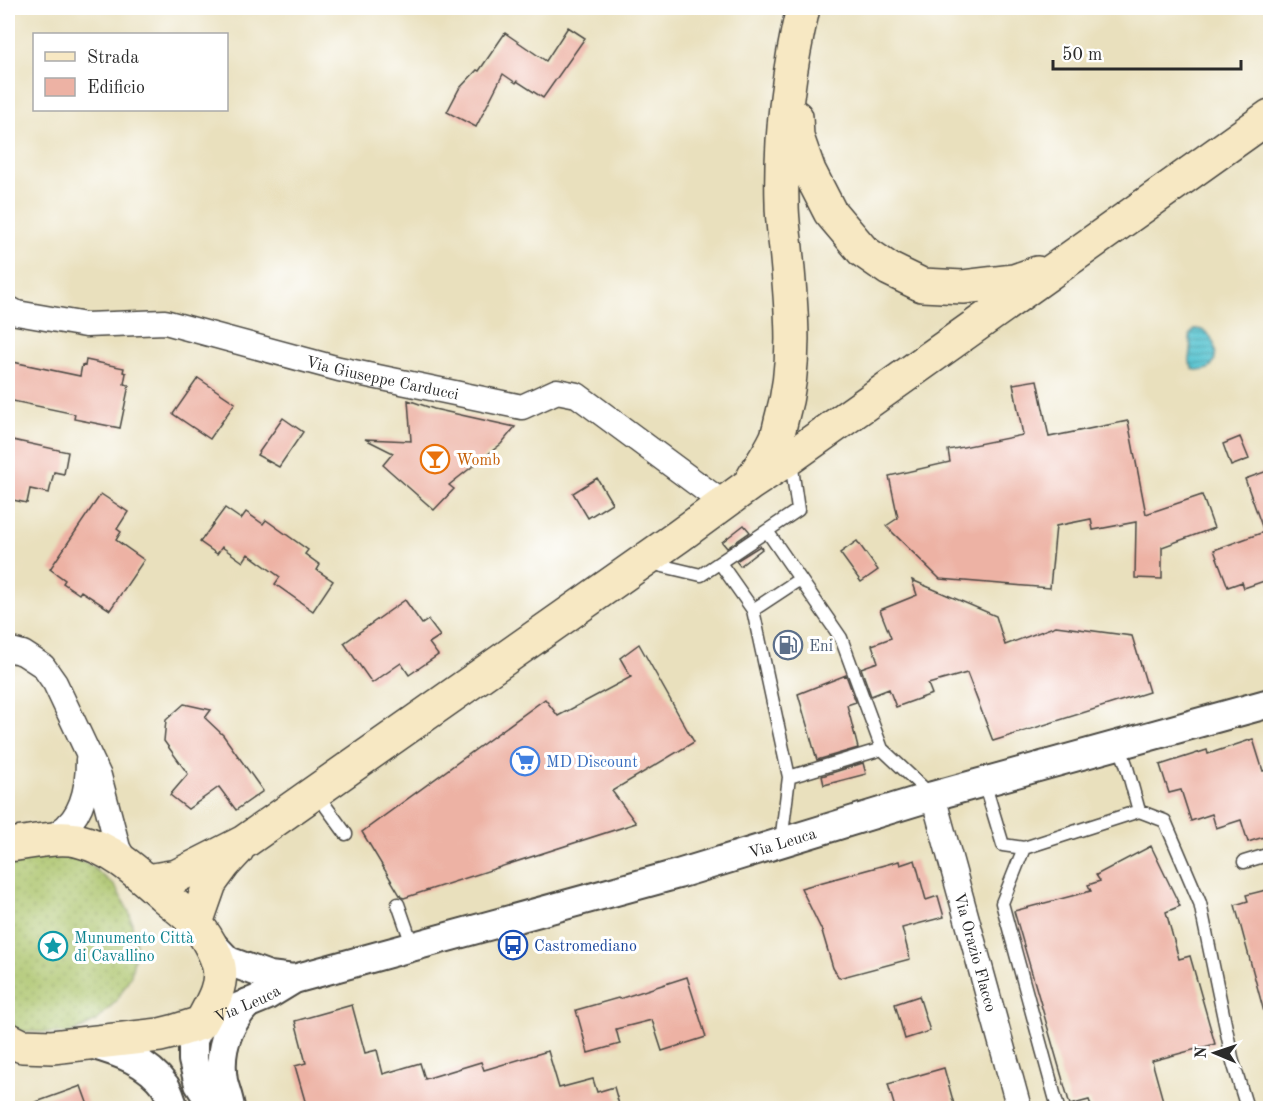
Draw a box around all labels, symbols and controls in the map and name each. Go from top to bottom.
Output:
legend [33,33,228,111]
scale bar [1053,33,1240,71]
text: 50 m [1062,46,1102,64]
text: Strada [87,49,139,67]
text: Edificio [87,79,145,97]
street label: Via Giuseppe Carducci [304,354,460,404]
bar icon: Womb [419,443,451,475]
place label: Womb [456,453,500,469]
fuel station icon: Eni [772,629,804,661]
place label: Eni [809,639,833,655]
supermarket icon: MD Discount [509,745,541,777]
place label: MD Discount [546,755,638,771]
street label: Via Leuca [747,826,819,862]
street label: Via Orazio Flacco [950,891,998,1014]
bus stop icon: Castromediano [497,929,529,961]
place icon: Munumento Città di Cavallino [37,930,69,962]
place label: Munumento Città di Cavallino [74,931,194,965]
place label: Castromediano [534,939,637,955]
street label: Via Leuca [213,983,284,1026]
north arrow [1185,1023,1245,1083]
text: N [1194,1045,1210,1059]

